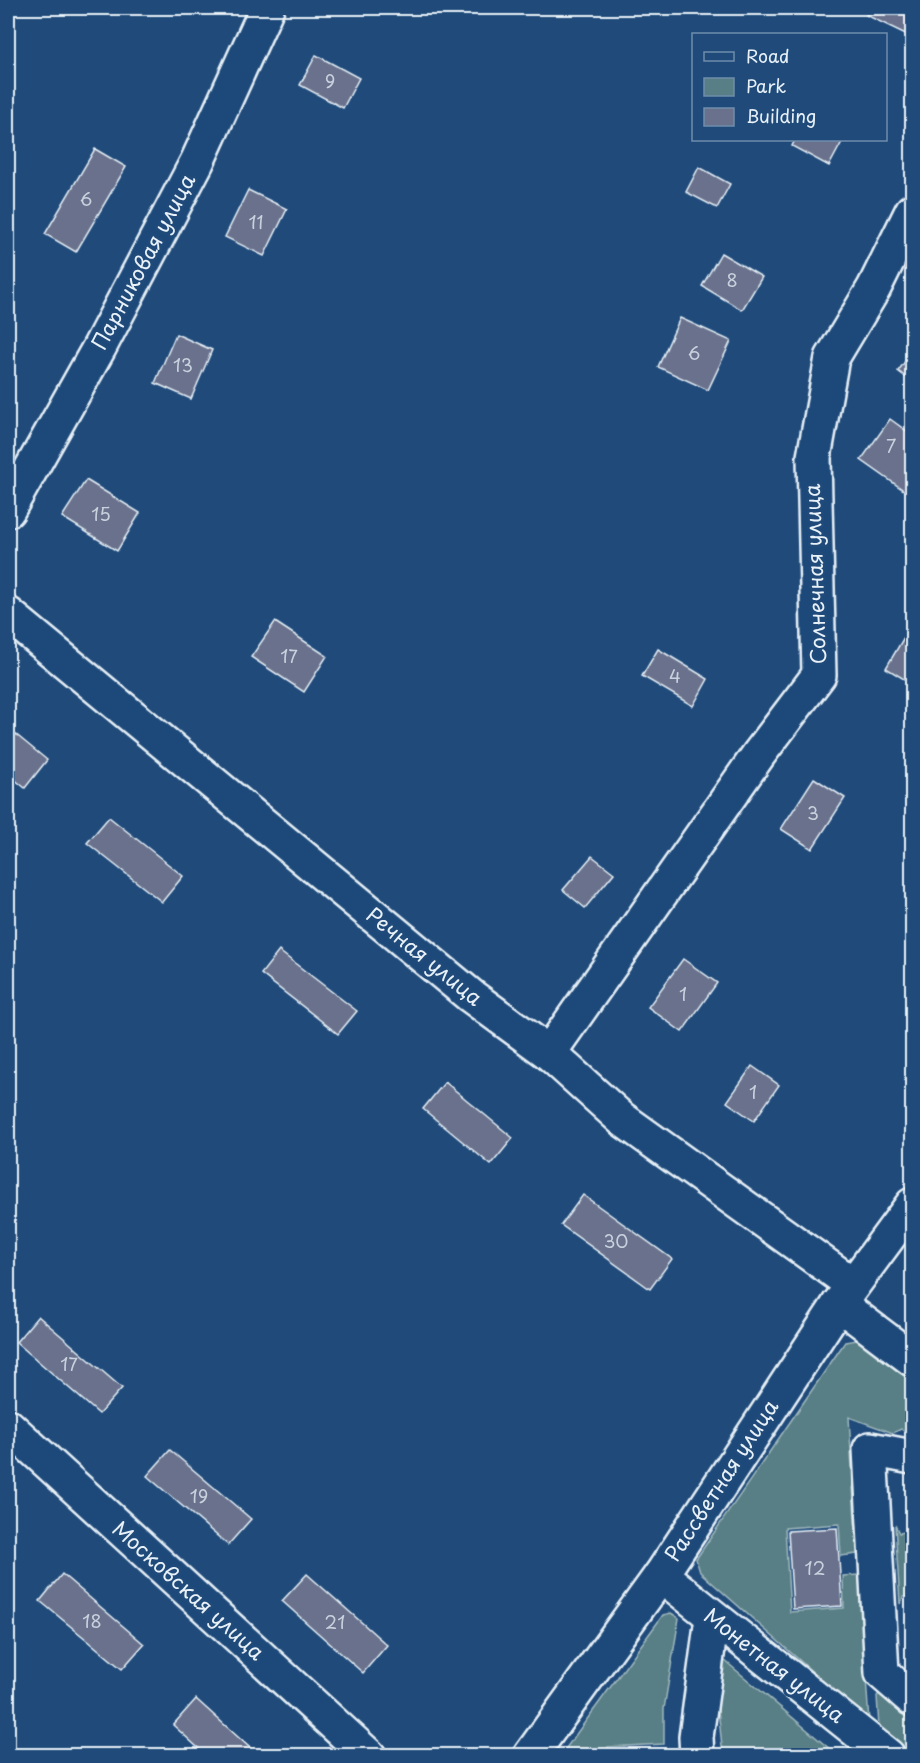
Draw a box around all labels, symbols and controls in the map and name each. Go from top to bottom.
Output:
legend [692,33,887,141]
text: Road [746,42,790,69]
house number: 9 [325,67,335,94]
text: Park [746,72,786,99]
text: Building [746,102,816,129]
street label: Парниковая улица [82,167,203,355]
house number: 6 [80,185,92,212]
house number: 11 [248,208,264,235]
house number: 8 [726,266,738,293]
house number: 6 [688,339,700,366]
house number: 13 [173,351,193,378]
house number: 7 [886,432,896,459]
street label: Солнечная улица [795,482,833,665]
house number: 15 [91,500,111,527]
house number: 17 [280,642,298,669]
house number: 4 [669,662,681,689]
house number: 3 [807,799,819,826]
street label: Речная улица [360,898,491,1013]
house number: 1 [679,980,687,1007]
house number: 1 [749,1078,757,1105]
house number: 30 [603,1227,629,1254]
house number: 17 [60,1350,78,1377]
street label: Рассветная улица [656,1392,785,1568]
house number: 19 [190,1482,208,1509]
street label: Московская улица [106,1512,273,1667]
house number: 12 [805,1554,825,1581]
street label: Монетная улица [698,1599,853,1730]
house number: 18 [82,1607,102,1634]
house number: 21 [325,1608,345,1635]

